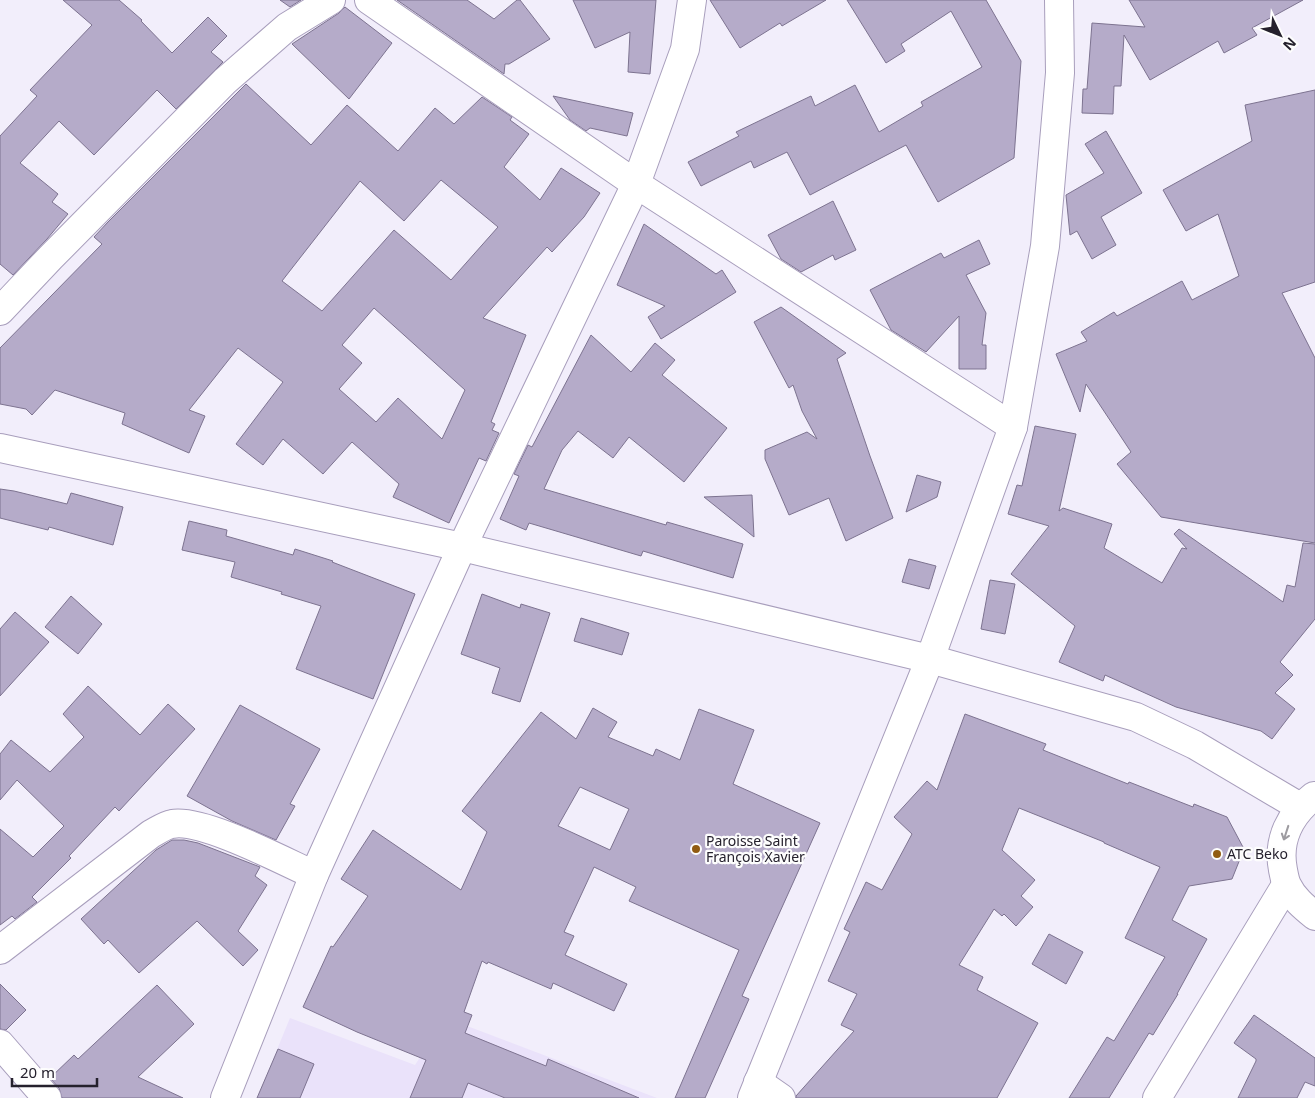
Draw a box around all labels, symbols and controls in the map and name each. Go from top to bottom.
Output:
north arrow [1255,10,1305,60]
text: N [1279,34,1301,55]
one-way arrow [1281,825,1290,840]
place label: Paroisse Saint François Xavier [706,831,805,866]
marker: Paroisse Saint François Xavier [690,843,702,855]
place label: ATC Beko [1227,844,1288,863]
marker: ATC Beko [1211,848,1223,860]
scale bar [12,1056,98,1088]
text: 20 m [20,1062,55,1082]

